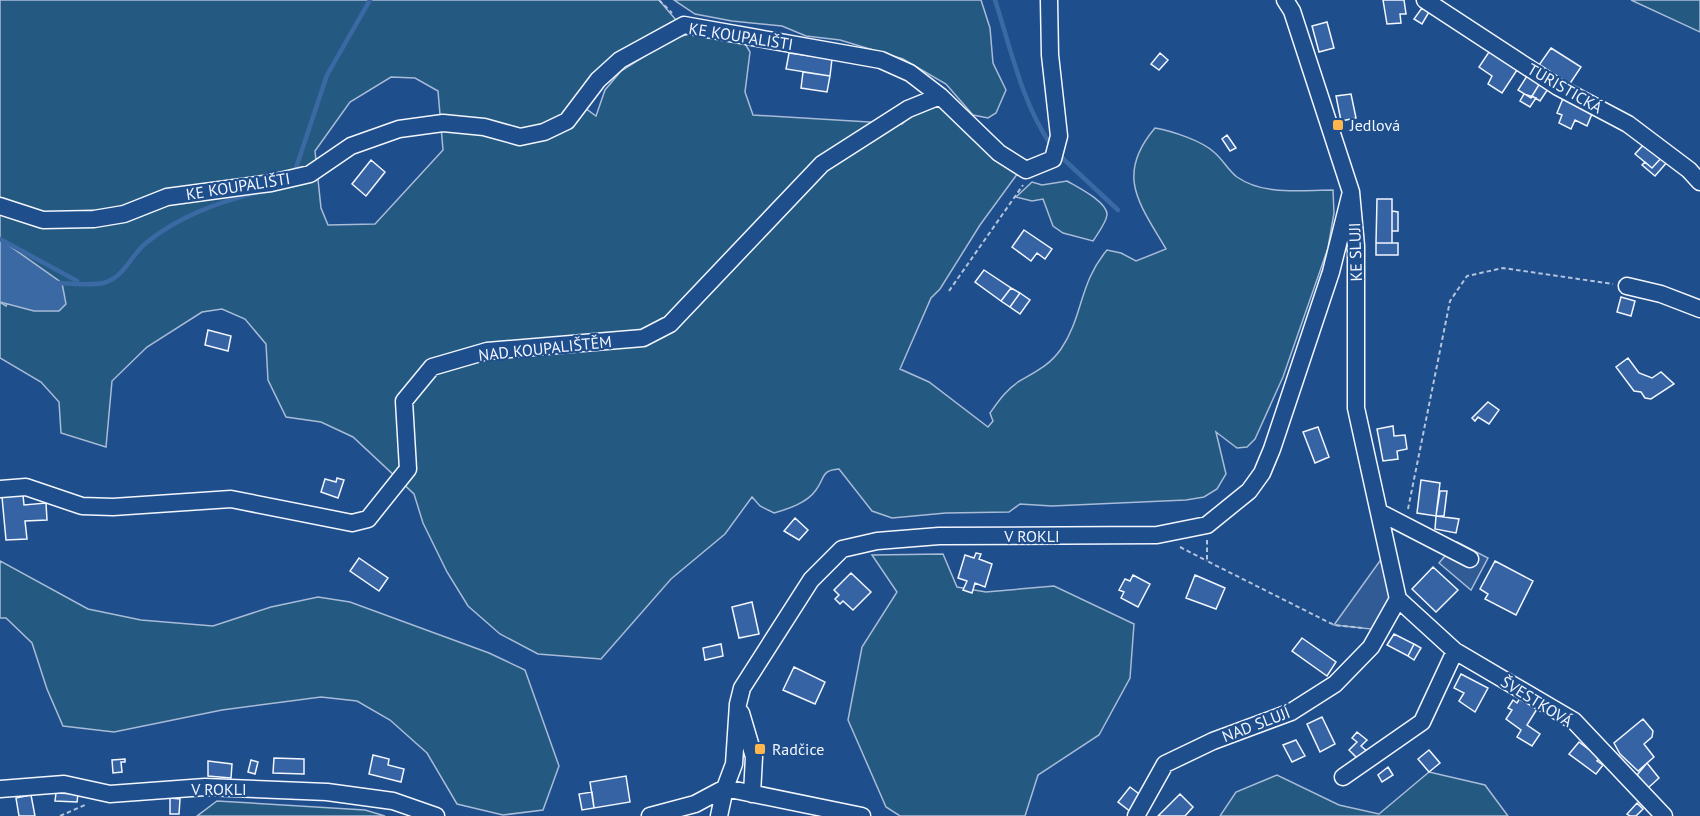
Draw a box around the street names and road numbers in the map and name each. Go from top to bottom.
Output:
street label: KE KOUPALIŠTI [687,18,795,54]
street label: TURISTICKÁ [1524,59,1607,118]
street label: KE KOUPALIŠTI [184,168,292,204]
street label: KE SLUJI [1344,222,1366,282]
street label: NAD KOUPALIŠTĚM [477,331,613,365]
street label: V ROKLI [1003,526,1060,546]
street label: ŠVESTKOVÁ [1497,671,1577,731]
street label: NAD SLUJÍ [1219,702,1293,746]
street label: V ROKLI [190,779,247,799]

